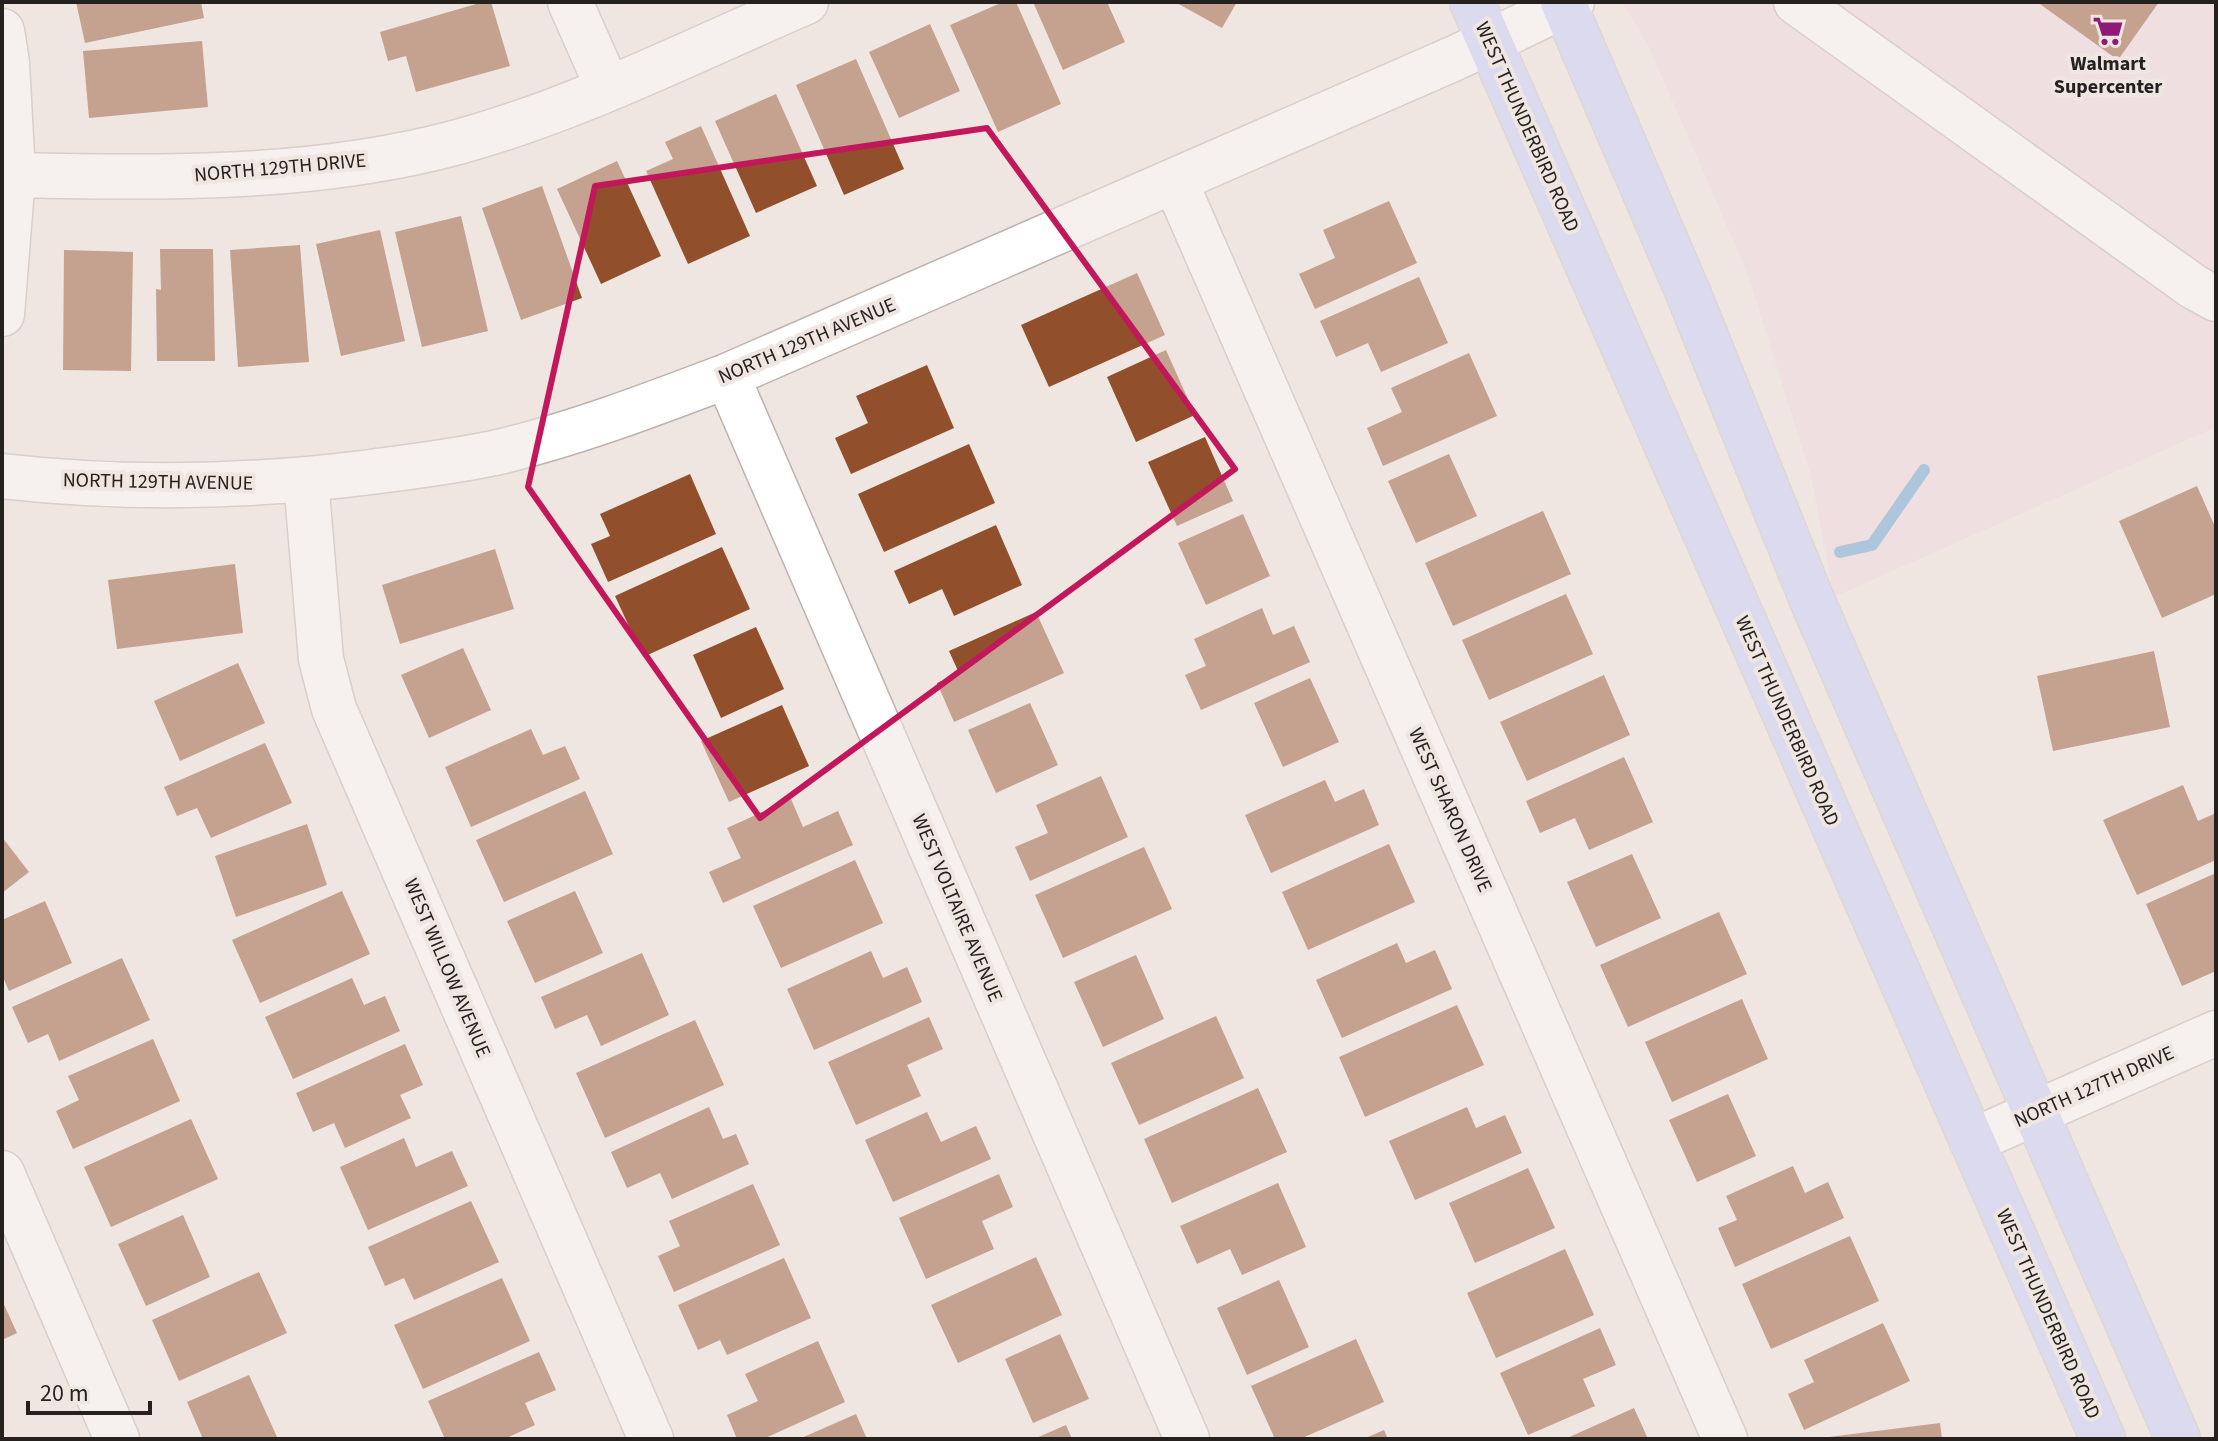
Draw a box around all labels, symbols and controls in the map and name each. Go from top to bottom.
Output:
supermarket icon: Walmart Supercenter [2091,14,2125,48]
street label: WEST THUNDERBIRD ROAD [1468,17,1586,237]
place label: Walmart Supercenter [2054,50,2162,101]
street label: NORTH 129TH DRIVE [193,147,367,189]
street label: NORTH 129TH AVENUE [714,291,900,391]
street label: NORTH 129TH AVENUE [63,466,253,498]
street label: WEST THUNDERBIRD ROAD [1728,611,1846,831]
street label: WEST SHARON DRIVE [1401,723,1499,897]
street label: WEST VOLTAIRE AVENUE [905,810,1009,1006]
street label: WEST WILLOW AVENUE [397,874,497,1062]
street label: NORTH 127TH DRIVE [2010,1039,2178,1135]
street label: WEST THUNDERBIRD ROAD [1989,1204,2107,1424]
scale bar [28,1365,150,1415]
text: 20 m [40,1376,89,1411]

